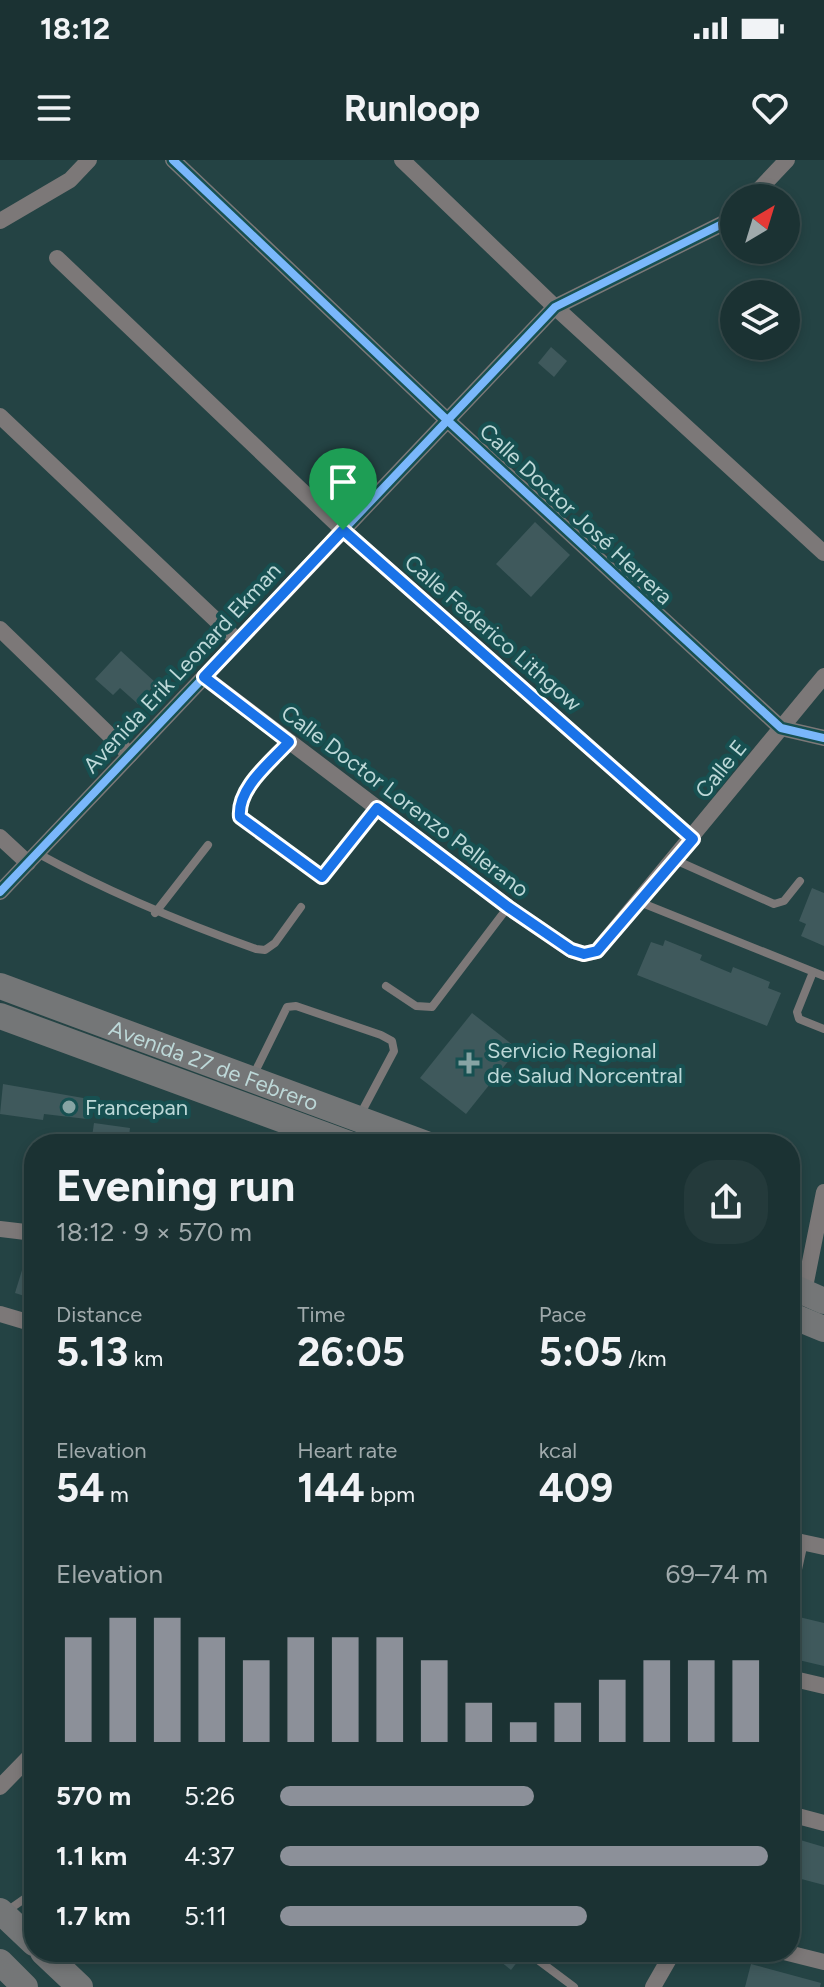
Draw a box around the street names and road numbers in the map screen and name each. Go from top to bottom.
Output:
street label: Calle Doctor José Herrera [474,418,678,610]
street label: Calle Federico Lithgow [399,549,587,718]
street label: Avenida Erik Leonard Ekman [77,557,287,779]
street label: Calle Doctor Lorenzo Pellerano [276,699,534,903]
street label: Calle E [689,734,753,804]
street label: Avenida 27 de Febrero [105,1014,322,1116]

